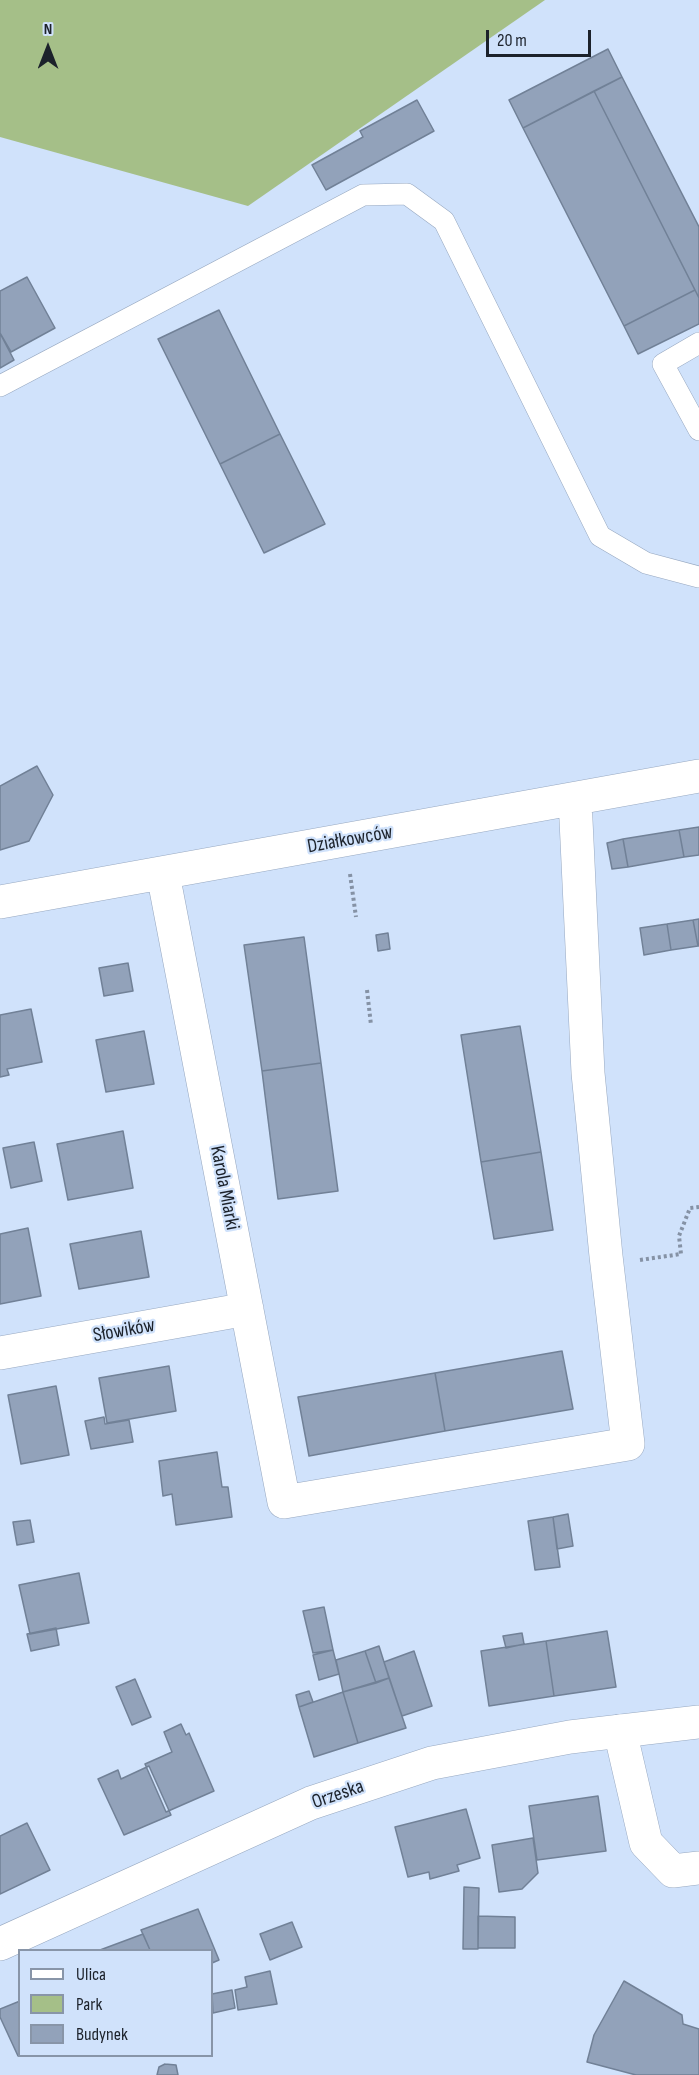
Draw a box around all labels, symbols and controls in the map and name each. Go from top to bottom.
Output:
north arrow [18,18,78,78]
scale bar [489,18,594,56]
text: N [44,20,52,39]
text: 20 m [497,30,527,51]
street label: Działkowców [306,821,394,859]
street label: Karola Miarki [204,1144,244,1232]
street label: Słowików [91,1314,157,1348]
street label: Orzeska [309,1775,367,1815]
legend [18,1949,213,2057]
text: Ulica [76,1964,106,1985]
text: Park [76,1994,102,2015]
text: Budynek [76,2024,128,2045]

